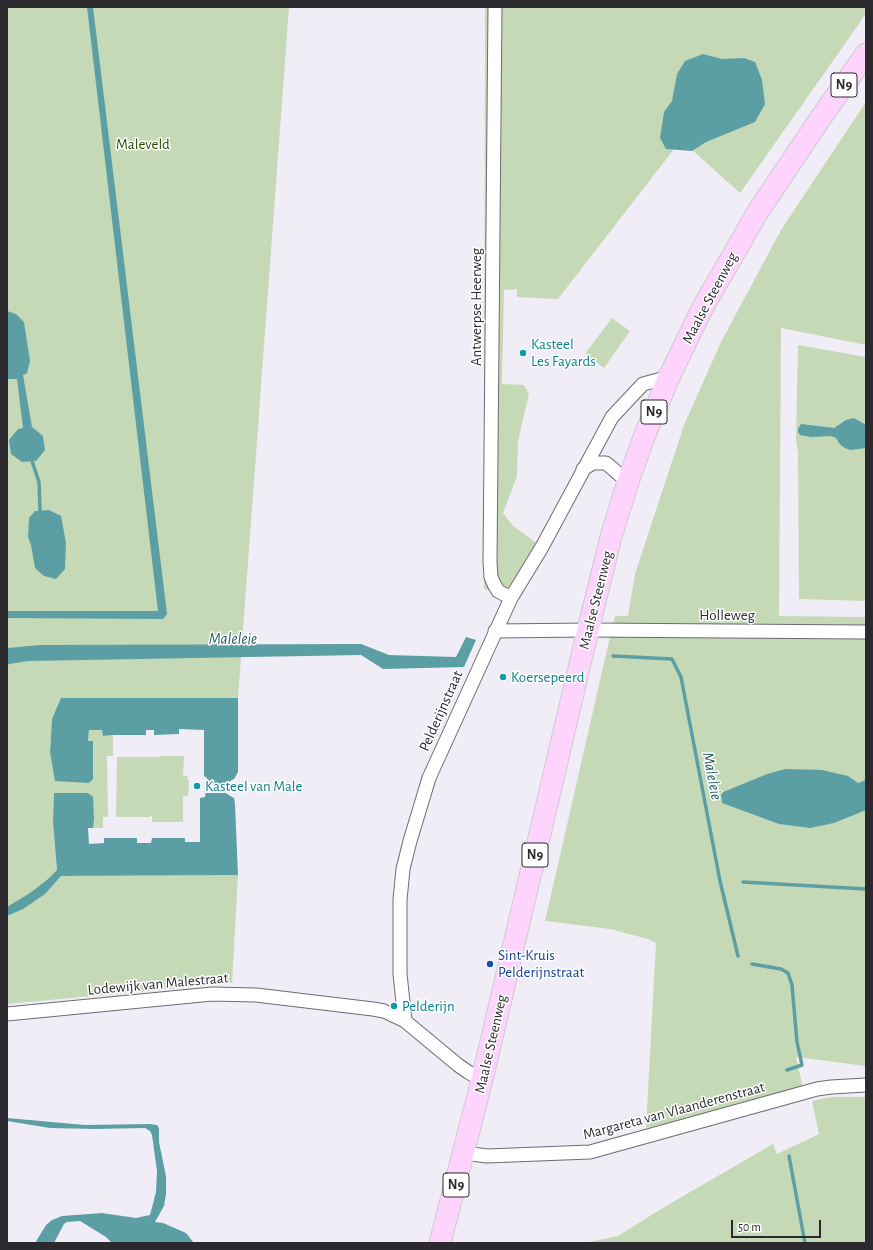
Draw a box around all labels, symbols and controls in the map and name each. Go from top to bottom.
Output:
road number: N9 [831,73,857,97]
park label: Maleveld [116,135,170,153]
street label: Antwerpse Heerweg [467,248,485,366]
street label: Maalse Steenweg [678,249,742,347]
place label: Kasteel Les Fayards [531,335,596,370]
marker: Kasteel Les Fayards [518,348,528,358]
road number: N9 [641,400,667,424]
street label: Maalse Steenweg [575,549,617,651]
street label: Holleweg [699,606,755,624]
water label: Maleleie [209,629,257,649]
street label: Pelderijnstraat [415,668,467,754]
place label: Koersepeerd [511,668,585,686]
marker: Koersepeerd [498,672,508,682]
water label: Maleleie [698,750,726,802]
place label: Kasteel van Male [205,777,302,795]
marker: Kasteel van Male [192,781,202,791]
road number: N9 [522,843,548,867]
place label: Sint-Kruis Pelderijnstraat [498,946,584,981]
marker: Sint-Kruis Pelderijnstraat [485,959,495,969]
street label: Lodewijk van Malestraat [87,969,229,999]
street label: Maalse Steenweg [471,993,511,1095]
place label: Pelderijn [402,997,455,1015]
marker: Pelderijn [389,1001,399,1011]
street label: Margareta van Vlaanderenstraat [581,1078,767,1144]
road number: N9 [443,1173,469,1197]
scale bar [733,1212,823,1238]
text: 50 m [738,1221,761,1233]

